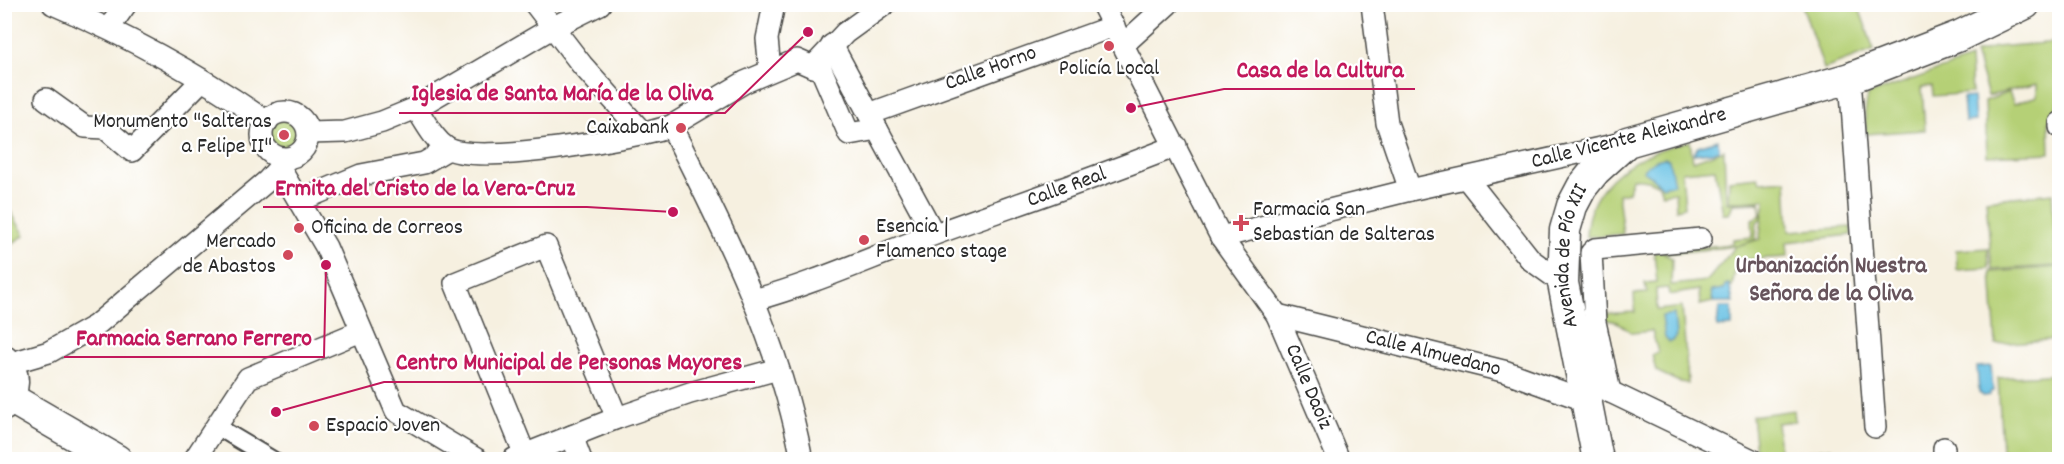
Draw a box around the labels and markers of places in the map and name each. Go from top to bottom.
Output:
marker: Policía Local [1102,39,1116,53]
callout: Casa de la Cultura [1224,47,1415,89]
place label: Policía Local [1059,54,1159,85]
callout: Iglesia de Santa María de la Oliva [399,71,725,113]
place label: Monumento "Salteras a Felipe II" [93,107,272,163]
place label: Caixabank [586,113,669,144]
marker: Caixabank [674,121,688,135]
marker: Monumento "Salteras a Felipe II" [277,128,291,142]
callout: Ermita del Cristo de la Vera-Cruz [263,165,587,207]
place label: Farmacia San Sebastian de Salteras [1253,195,1435,251]
place label: Esencia | Flamenco stage [876,212,1007,268]
place label: Oficina de Correos [311,213,463,244]
marker: Farmacia San Sebastian de Salteras [1234,216,1248,230]
marker: Oficina de Correos [292,221,306,235]
place label: Mercado de Abastos [183,227,276,283]
marker: Esencia | Flamenco stage [857,233,871,247]
marker: Mercado de Abastos [281,248,295,262]
callout: Farmacia Serrano Ferrero [64,315,324,357]
callout: Centro Municipal de Personas Mayores [384,340,755,382]
place label: Espacio Joven [326,411,440,442]
marker: Espacio Joven [307,419,321,433]

